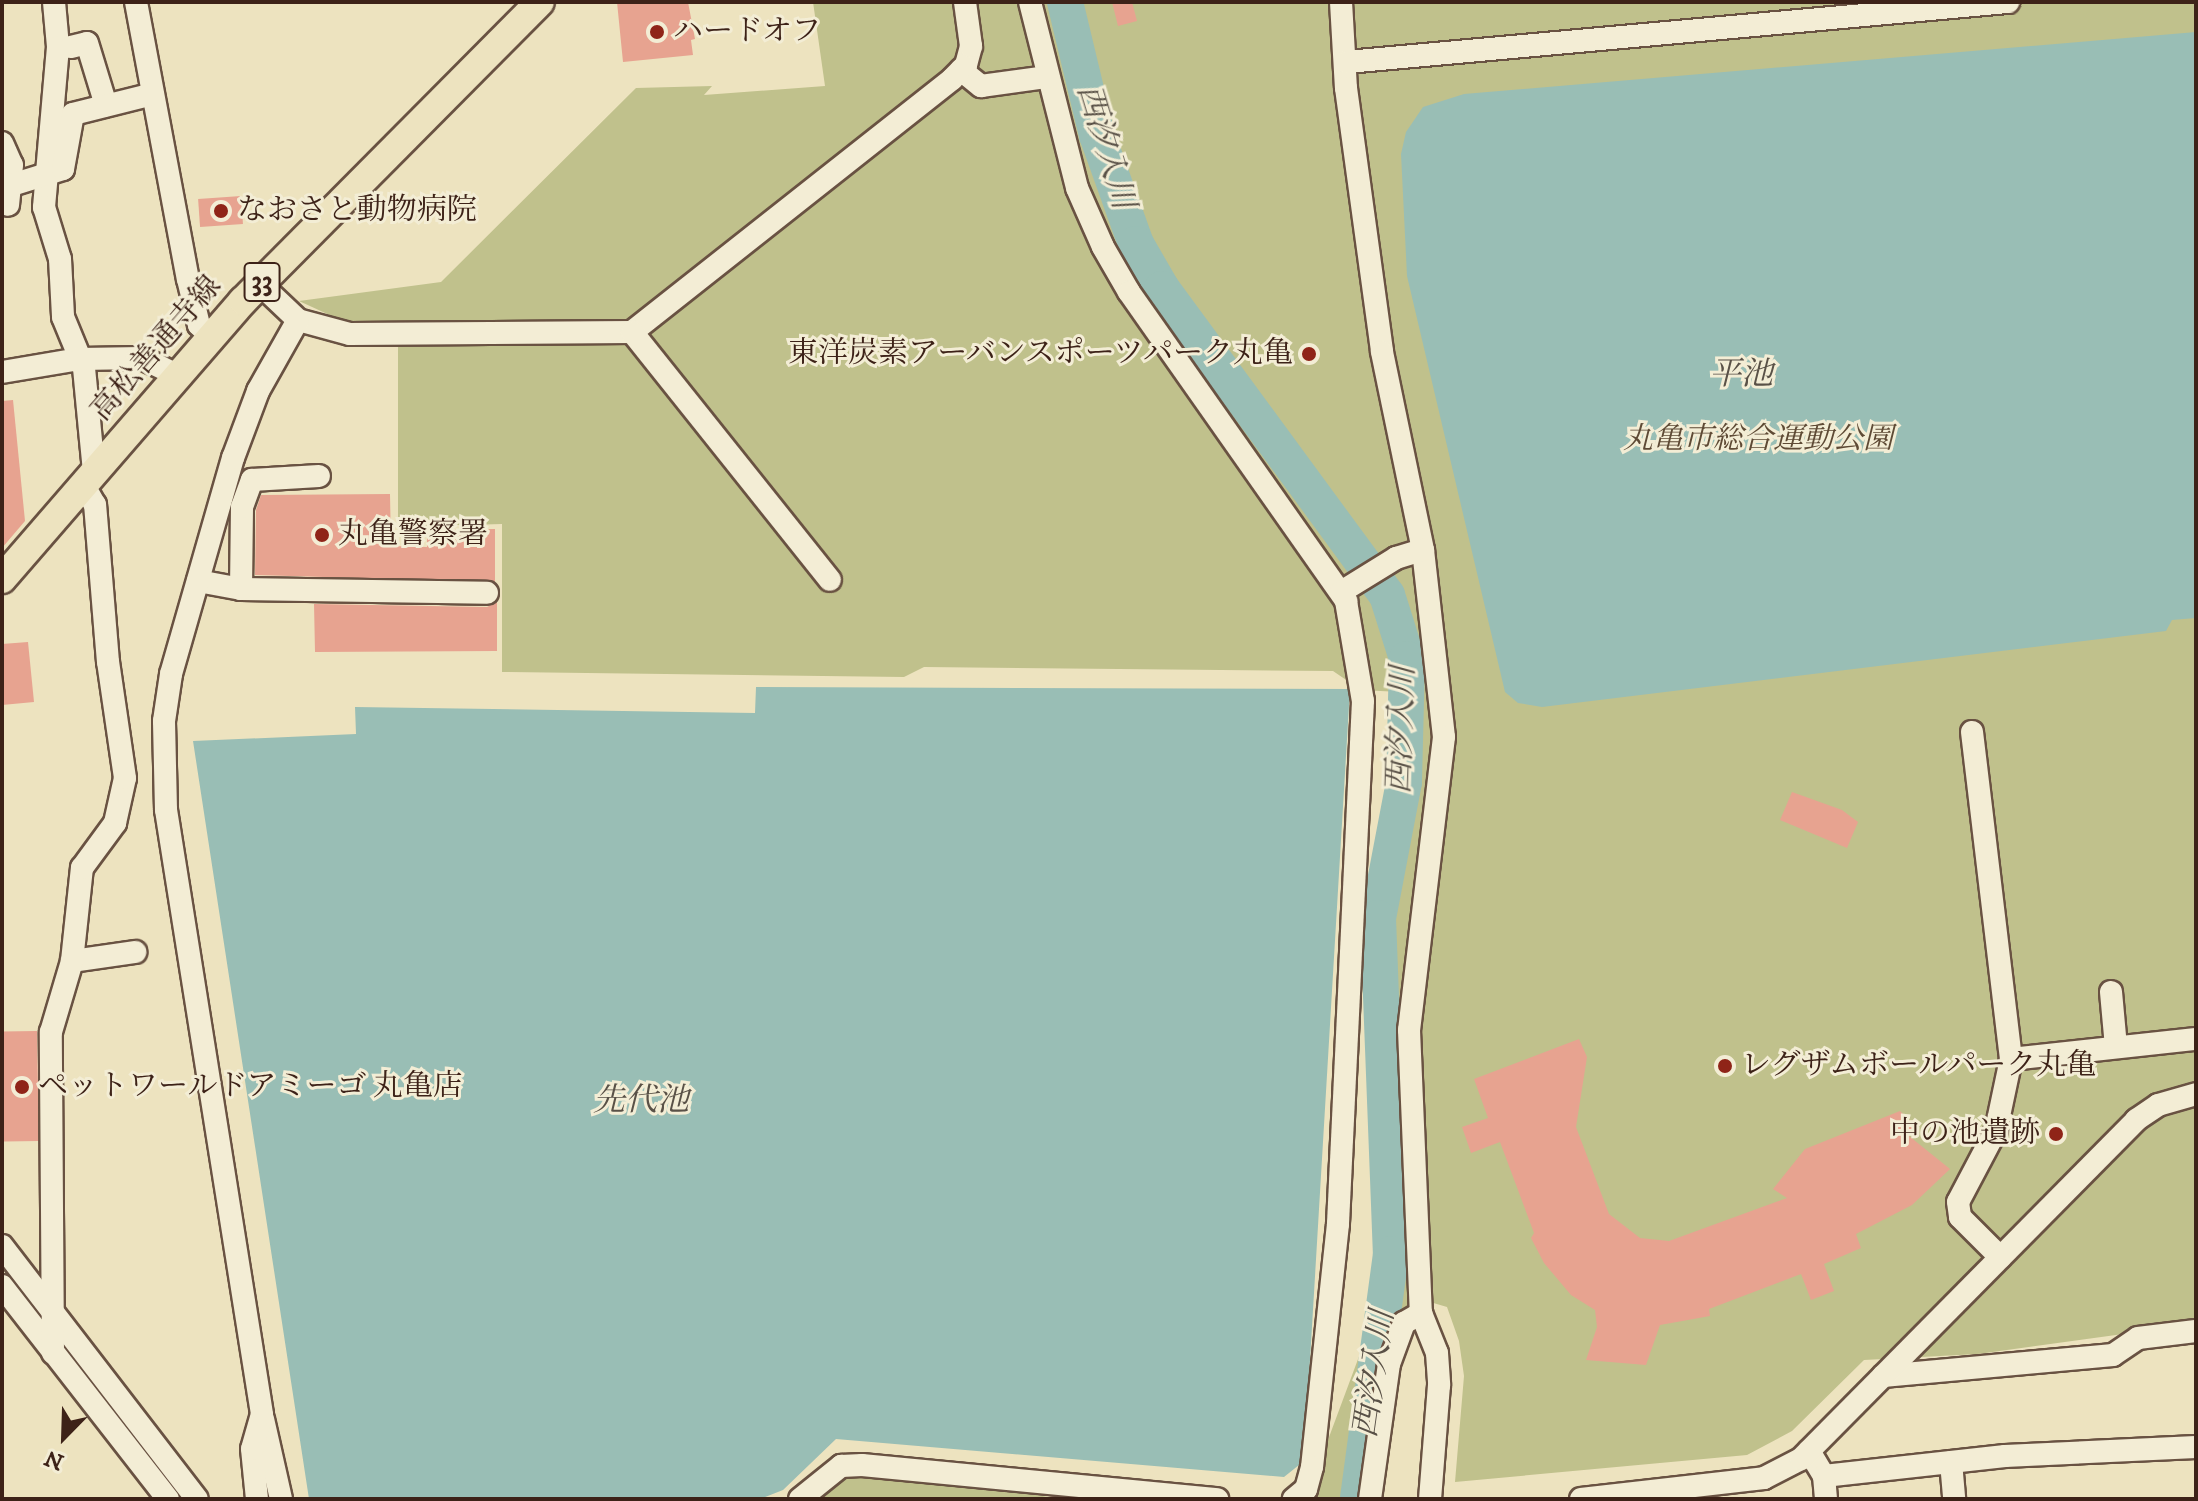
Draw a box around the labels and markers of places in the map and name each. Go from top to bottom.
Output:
place label: ハードオフ [673,14,823,50]
marker: ハードオフ [648,23,666,41]
place label: なおさと動物病院 [237,193,477,229]
marker: なおさと動物病院 [212,202,230,220]
place label: 東洋炭素アーバンスポーツパーク丸亀 [784,336,1293,372]
marker: 東洋炭素アーバンスポーツパーク丸亀 [1300,345,1318,363]
place label: 丸亀警察署 [338,517,488,553]
marker: 丸亀警察署 [313,526,331,544]
place label: レグザムボールパーク丸亀 [1741,1048,2101,1084]
marker: レグザムボールパーク丸亀 [1716,1057,1734,1075]
place label: ペットワールドアミーゴ 丸亀店 [38,1069,464,1105]
marker: ペットワールドアミーゴ 丸亀店 [13,1078,31,1096]
place label: 中の池遺跡 [1890,1116,2040,1152]
marker: 中の池遺跡 [2047,1125,2065,1143]

